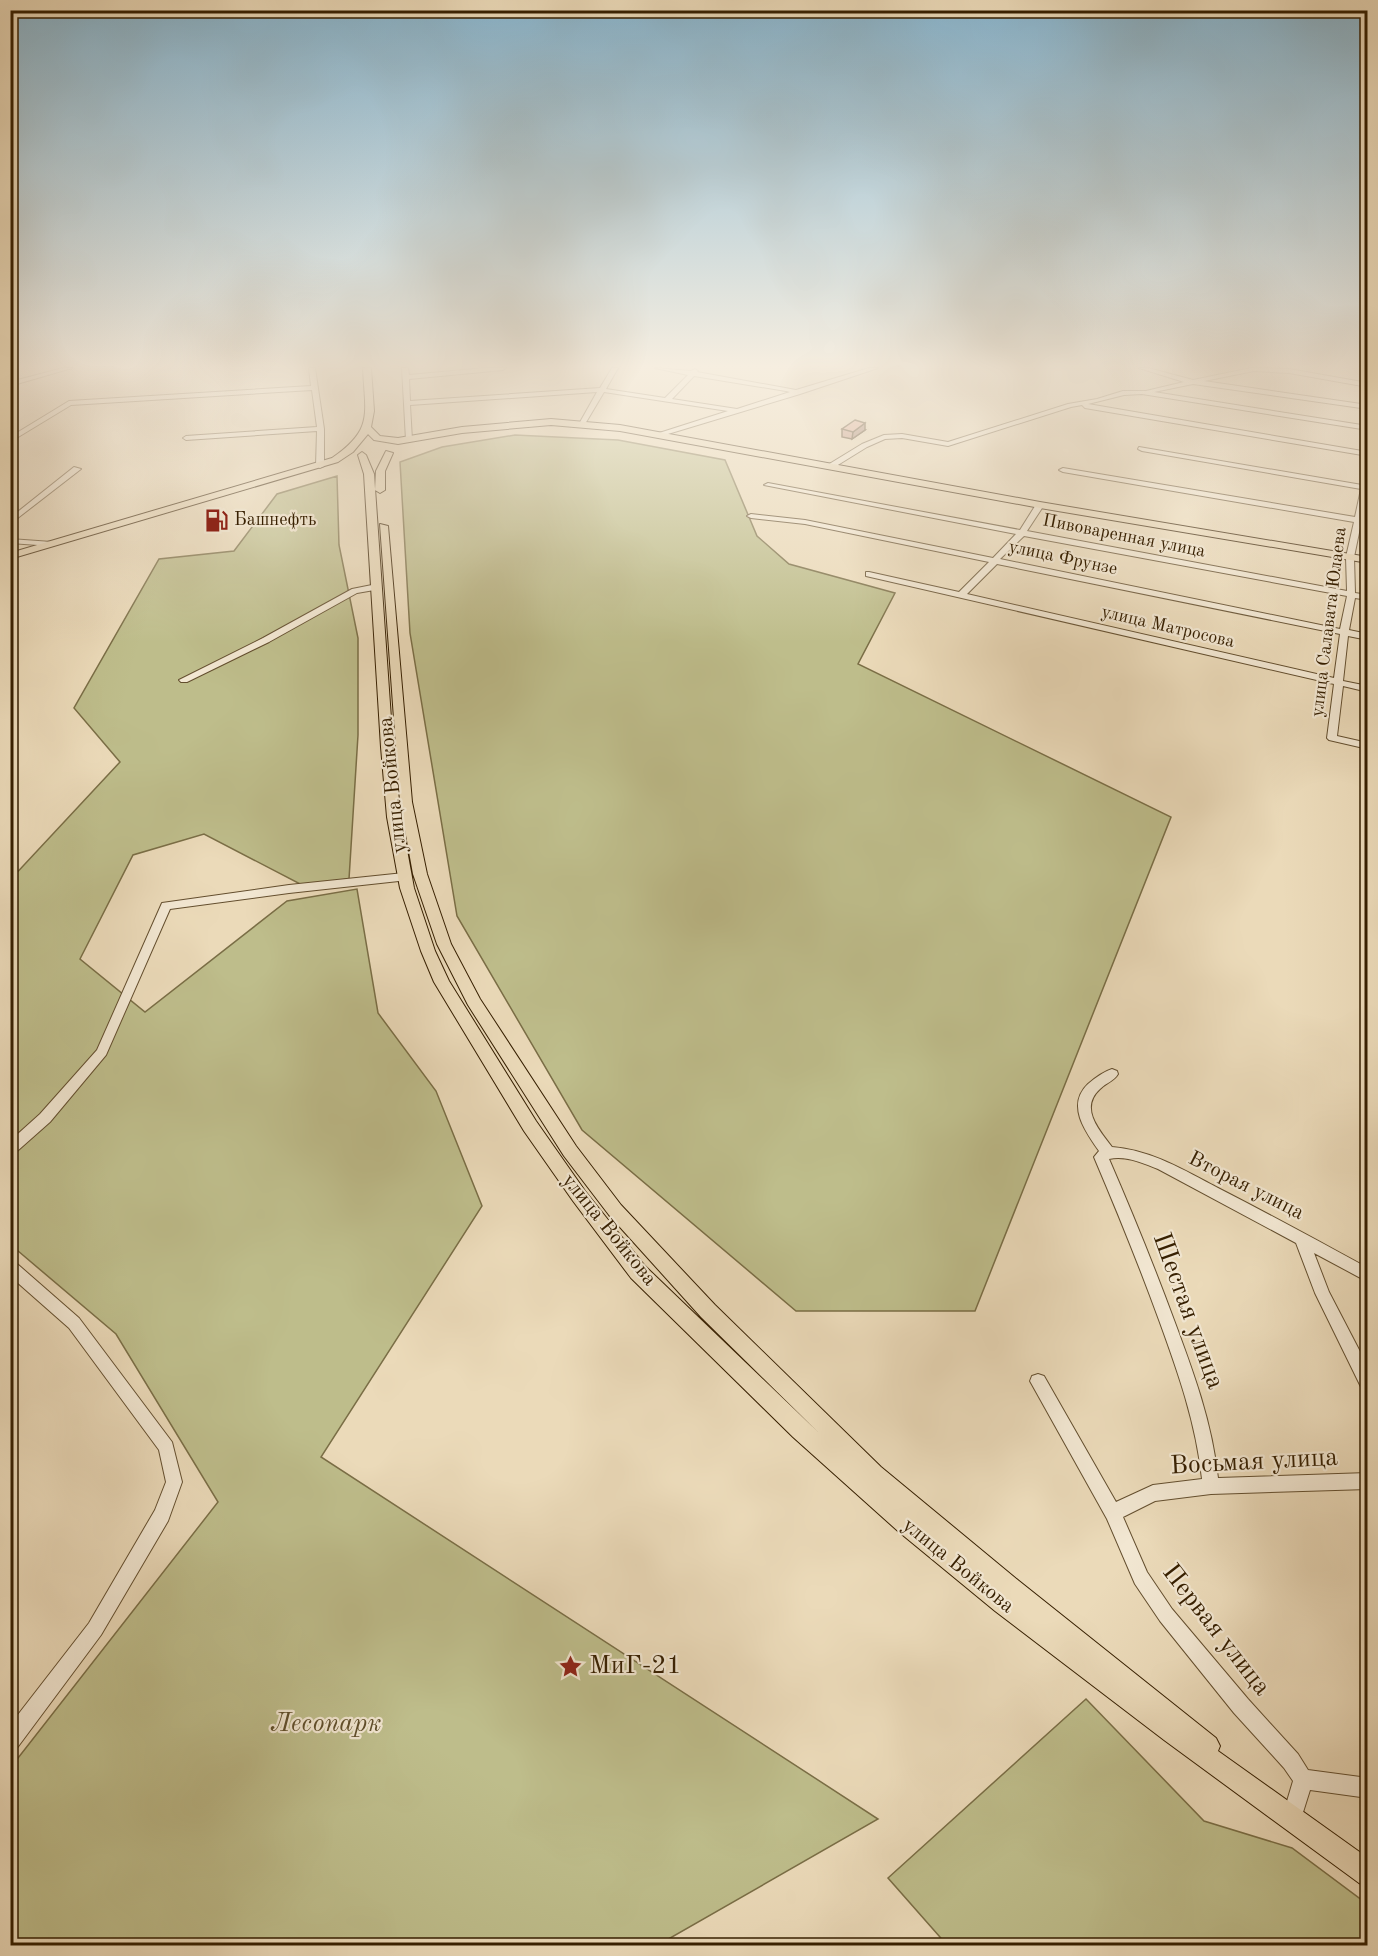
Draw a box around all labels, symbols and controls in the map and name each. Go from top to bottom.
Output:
fuel station icon: Башнефть [203,507,229,533]
place label: Башнефть [234,511,316,530]
street label: Пивоваренная улица [1041,511,1207,561]
street label: улица Салавата Юлаева [1308,526,1350,718]
street label: улица Фрунзе [1007,538,1119,578]
street label: улица Матросова [1100,603,1236,651]
street label: улица Войкова [375,716,411,854]
street label: Вторая улица [1185,1148,1307,1224]
street label: улица Войкова [558,1170,660,1290]
street label: Шестая улица [1148,1229,1228,1393]
street label: Восьмая улица [1169,1445,1339,1479]
street label: улица Войкова [898,1515,1018,1617]
street label: Первая улица [1157,1560,1275,1701]
place icon: МиГ-21 [558,1653,584,1679]
place label: МиГ-21 [589,1653,681,1679]
park label: Лесопарк [271,1711,381,1737]

